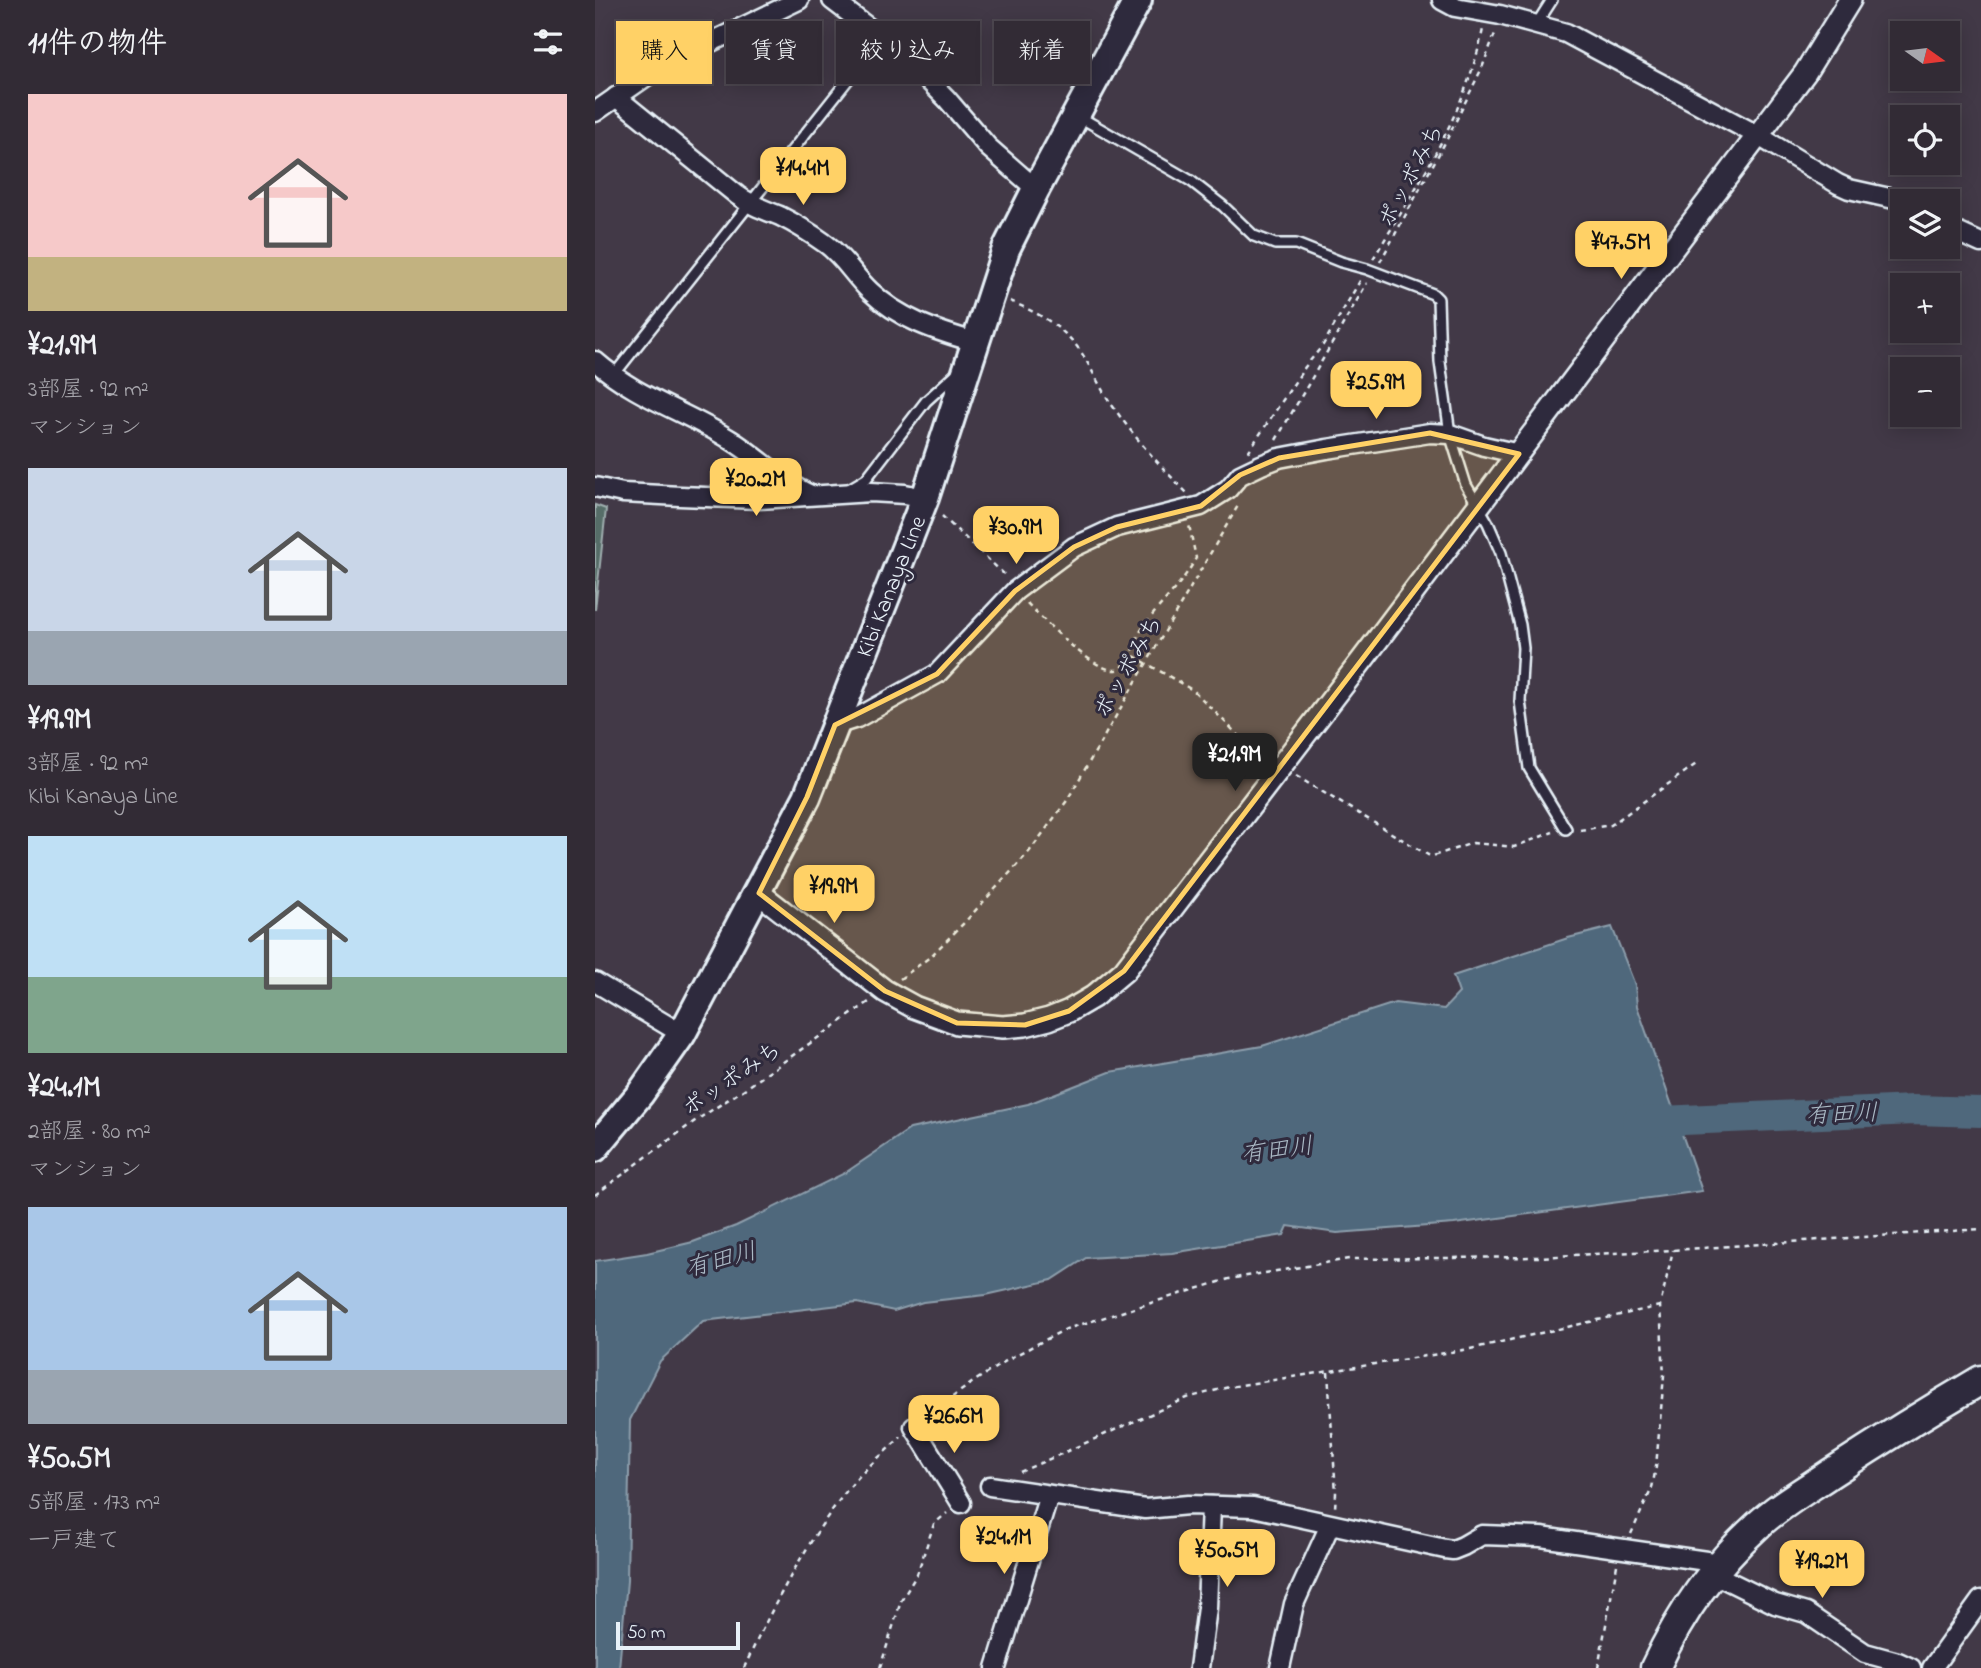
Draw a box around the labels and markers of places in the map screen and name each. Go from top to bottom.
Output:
pin: ¥14.4M [746,148,860,207]
pin: ¥47.5M [1564,222,1678,281]
pin: ¥25.9M [1319,362,1433,421]
pin: ¥20.2M [699,458,813,518]
pin: ¥30.9M [959,506,1073,566]
pin: ¥21.9M [1178,734,1292,793]
pin: ¥19.9M [777,866,891,925]
pin: ¥26.6M [897,1396,1011,1455]
pin: ¥24.1M [947,1516,1061,1576]
pin: ¥50.5M [1170,1530,1284,1589]
pin: ¥19.2M [1765,1540,1879,1600]

